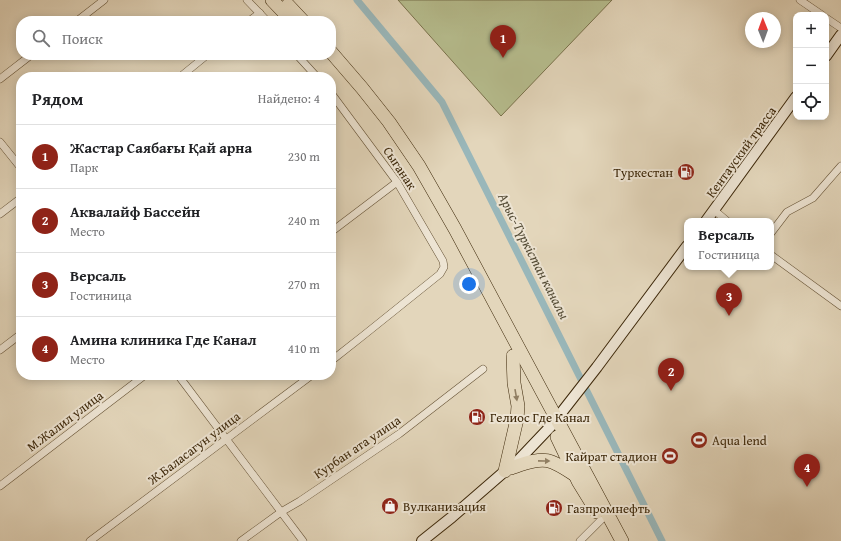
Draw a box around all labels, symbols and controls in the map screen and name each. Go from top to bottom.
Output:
north arrow [745,12,781,48]
map controls [793,12,829,120]
button: + [793,12,829,48]
search box [16,16,336,60]
pin: 1 [490,25,516,58]
icon: search [30,27,52,49]
text: Поиск [62,28,103,49]
button: − [793,48,829,84]
button: locate [793,84,829,120]
text: Рядом [32,86,83,111]
text: Найдено: 4 [258,89,320,108]
street label: Кентауский трасса [701,102,781,202]
text: Жастар Саябағы Қай арна [70,137,252,158]
street label: Сыганак [379,143,422,194]
text: 1 [42,147,48,166]
text: 230 m [288,147,320,166]
text: Парк [70,158,98,177]
fuel station icon: Туркестан [676,162,696,182]
place label: Туркестан [613,163,673,182]
water label: Арыс-Түркістан каналы [493,188,575,323]
text: Аквалайф Бассейн [70,201,200,222]
text: 2 [42,211,48,230]
text: 240 m [288,211,320,230]
popup [684,218,774,270]
text: Место [70,222,105,241]
text: Версаль [698,224,754,245]
text: Гостиница [698,245,760,264]
text: Версаль [70,265,126,286]
your location [459,274,479,294]
text: 3 [42,275,48,294]
text: 270 m [288,275,320,294]
pin: 3 [716,283,742,316]
text: Гостиница [70,286,132,305]
text: Амина клиника Где Канал [70,329,257,350]
text: 4 [42,339,48,358]
text: 410 m [288,339,320,358]
text: Место [70,350,105,369]
pin: 2 [658,358,684,391]
street label: М.Жалил улица [23,386,108,456]
one-way arrow [513,389,519,401]
street label: Ж.Баласагун улица [143,406,245,490]
fuel station icon: Гелиос Где Канал [467,407,487,427]
place label: Гелиос Где Канал [490,408,590,427]
street label: Курбан ата улица [310,410,405,483]
sports icon: Aqua lend [689,430,709,450]
place label: Aqua lend [712,431,767,450]
sports icon: Кайрат стадион [660,446,680,466]
place label: Кайрат стадион [566,447,657,466]
pin: 4 [794,454,820,487]
one-way arrow [538,458,551,464]
shop icon: Вулканизация [380,496,400,516]
place label: Вулканизация [403,497,486,516]
fuel station icon: Газпромнефть [544,498,564,518]
place label: Газпромнефть [567,499,650,518]

